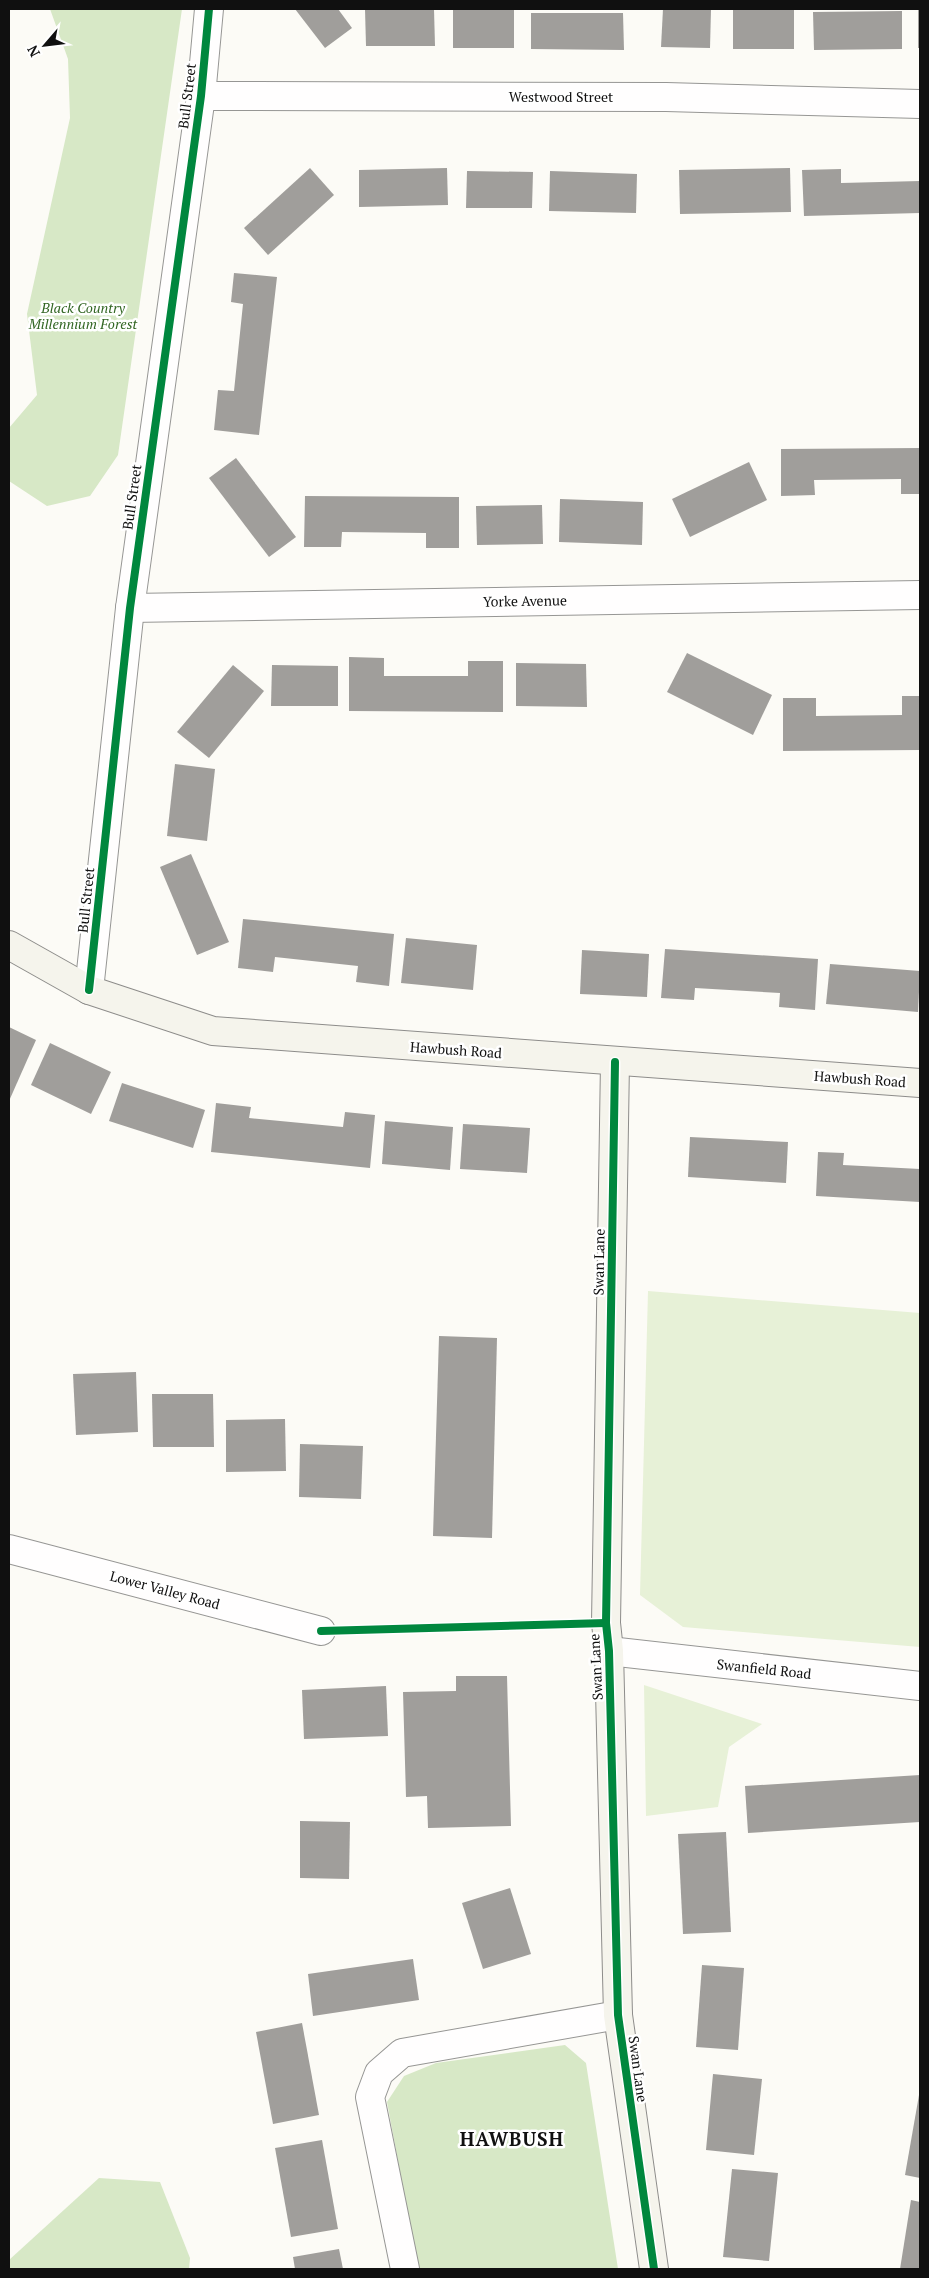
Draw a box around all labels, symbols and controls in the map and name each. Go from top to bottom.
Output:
north arrow [20,20,70,70]
text: N [22,42,44,60]
street label: Bull Street [173,61,200,130]
street label: Westwood Street [509,87,614,106]
park label: Black Country Millennium Forest [28,298,137,333]
street label: Bull Street [118,462,146,531]
street label: Yorke Avenue [483,590,567,611]
street label: Bull Street [73,865,98,934]
street label: Hawbush Road [409,1037,503,1062]
street label: Hawbush Road [813,1066,907,1091]
street label: Swan Lane [588,1229,609,1295]
street label: Lower Valley Road [108,1566,222,1613]
street label: Swan Lane [584,1633,607,1701]
street label: Swanfield Road [716,1654,813,1683]
street label: Swan Lane [624,2035,653,2103]
district label: HAWBUSH [460,2126,564,2151]

